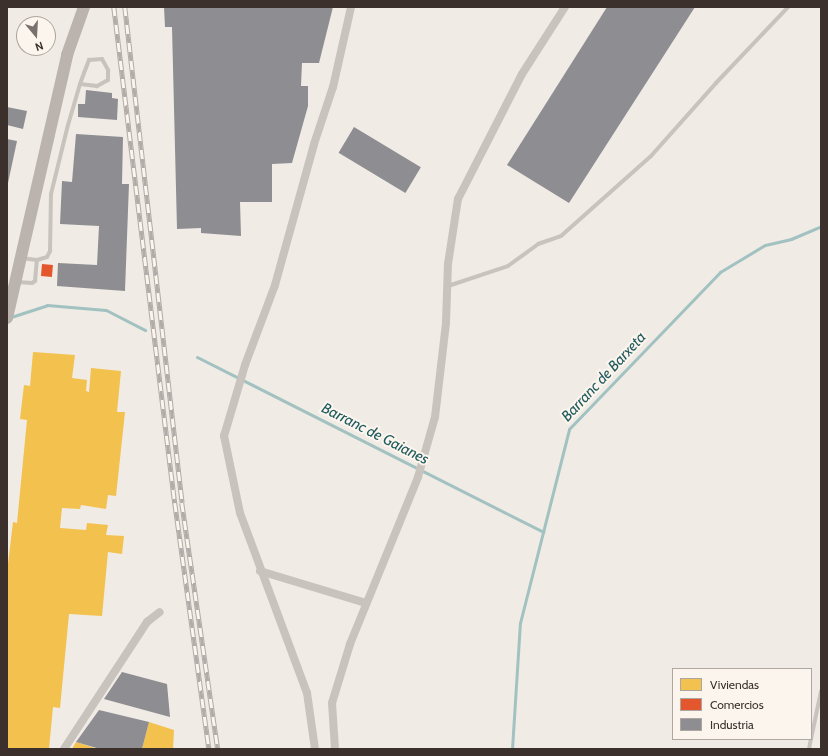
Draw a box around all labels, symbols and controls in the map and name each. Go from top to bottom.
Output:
north arrow [16,16,56,56]
text: N [34,39,45,54]
water label: Barranc de Barxeta [558,329,650,425]
water label: Barranc de Gaianes [318,399,432,469]
legend [672,668,812,740]
text: Viviendas [710,677,759,692]
text: Comercios [710,697,764,712]
text: Industria [710,717,754,732]

